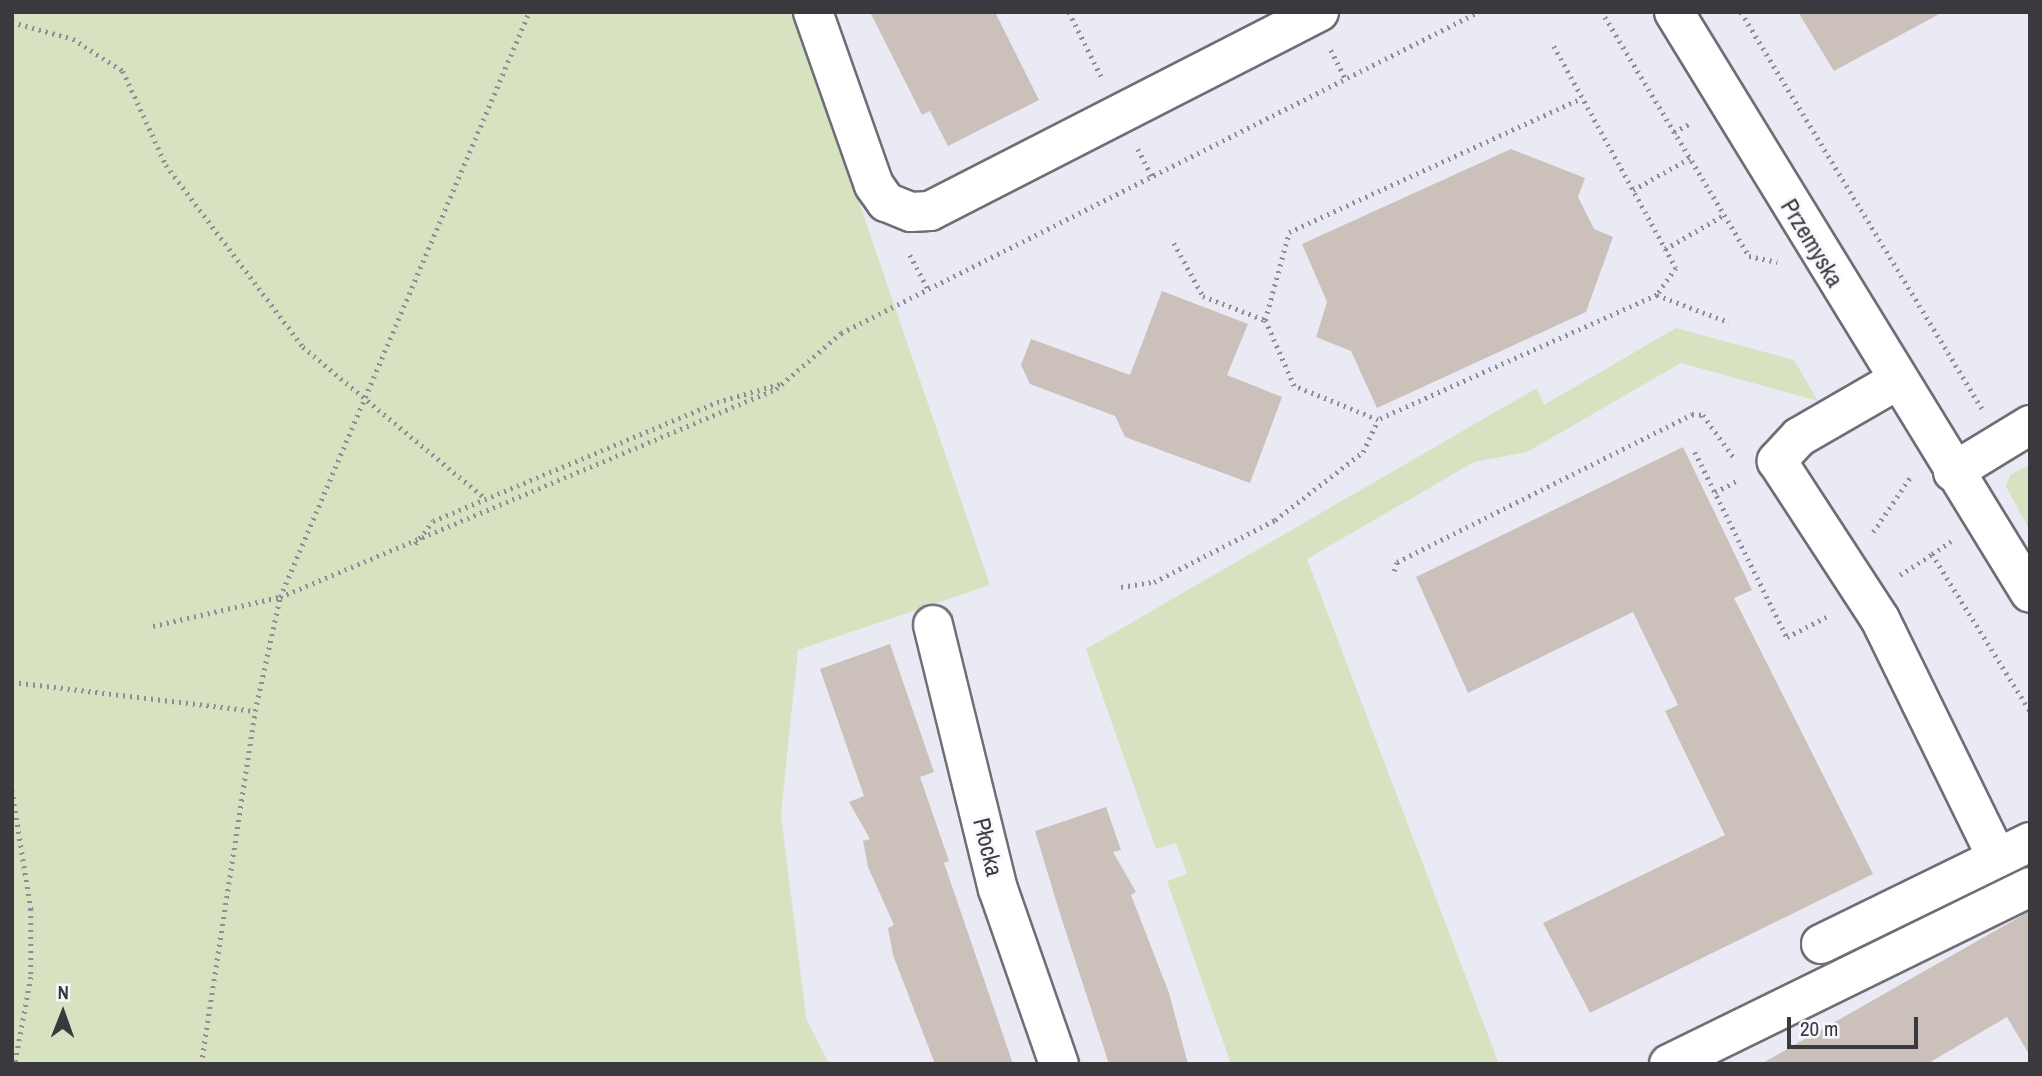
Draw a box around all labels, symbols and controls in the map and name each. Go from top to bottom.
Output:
street label: Przemyska [1775,194,1849,292]
street label: Płocka [967,815,1009,879]
north arrow [28,978,98,1048]
text: N [58,979,69,1005]
scale bar [1790,1002,1921,1046]
text: 20 m [1800,1014,1838,1043]

